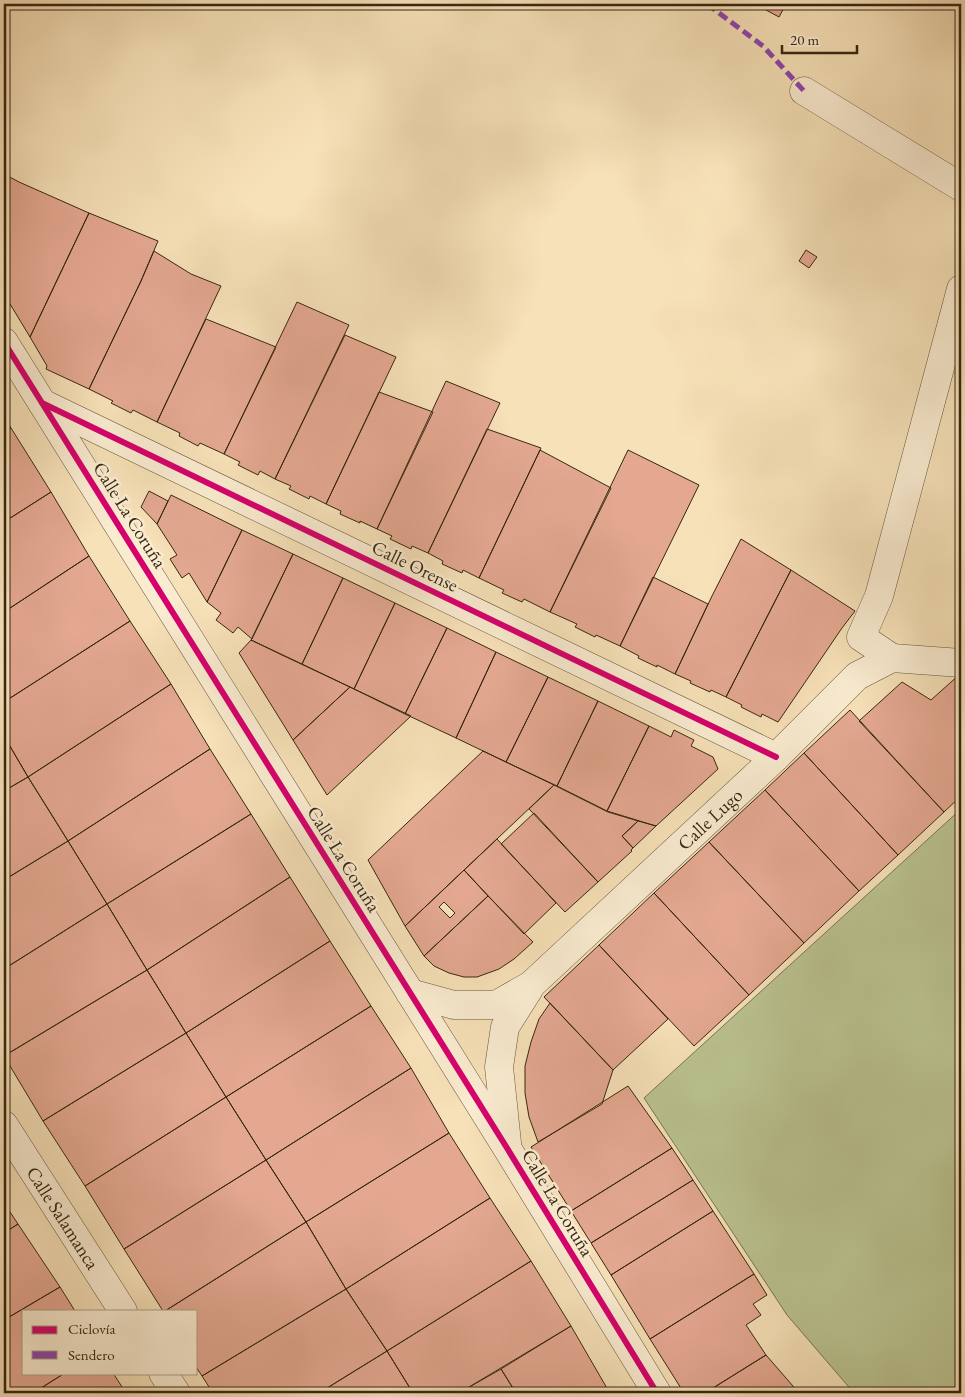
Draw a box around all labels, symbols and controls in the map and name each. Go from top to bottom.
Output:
scale bar [782,22,858,54]
text: 20 m [790,30,819,49]
street label: Calle La Coruña [87,457,173,573]
street label: Calle Orense [368,534,462,598]
street label: Calle Lugo [672,782,748,855]
street label: Calle La Coruña [301,801,387,917]
street label: Calle La Coruña [516,1145,600,1262]
street label: Calle Salamanca [21,1161,106,1274]
legend [22,1310,198,1374]
text: Ciclovía [68,1319,115,1338]
text: Sendero [68,1345,115,1364]

